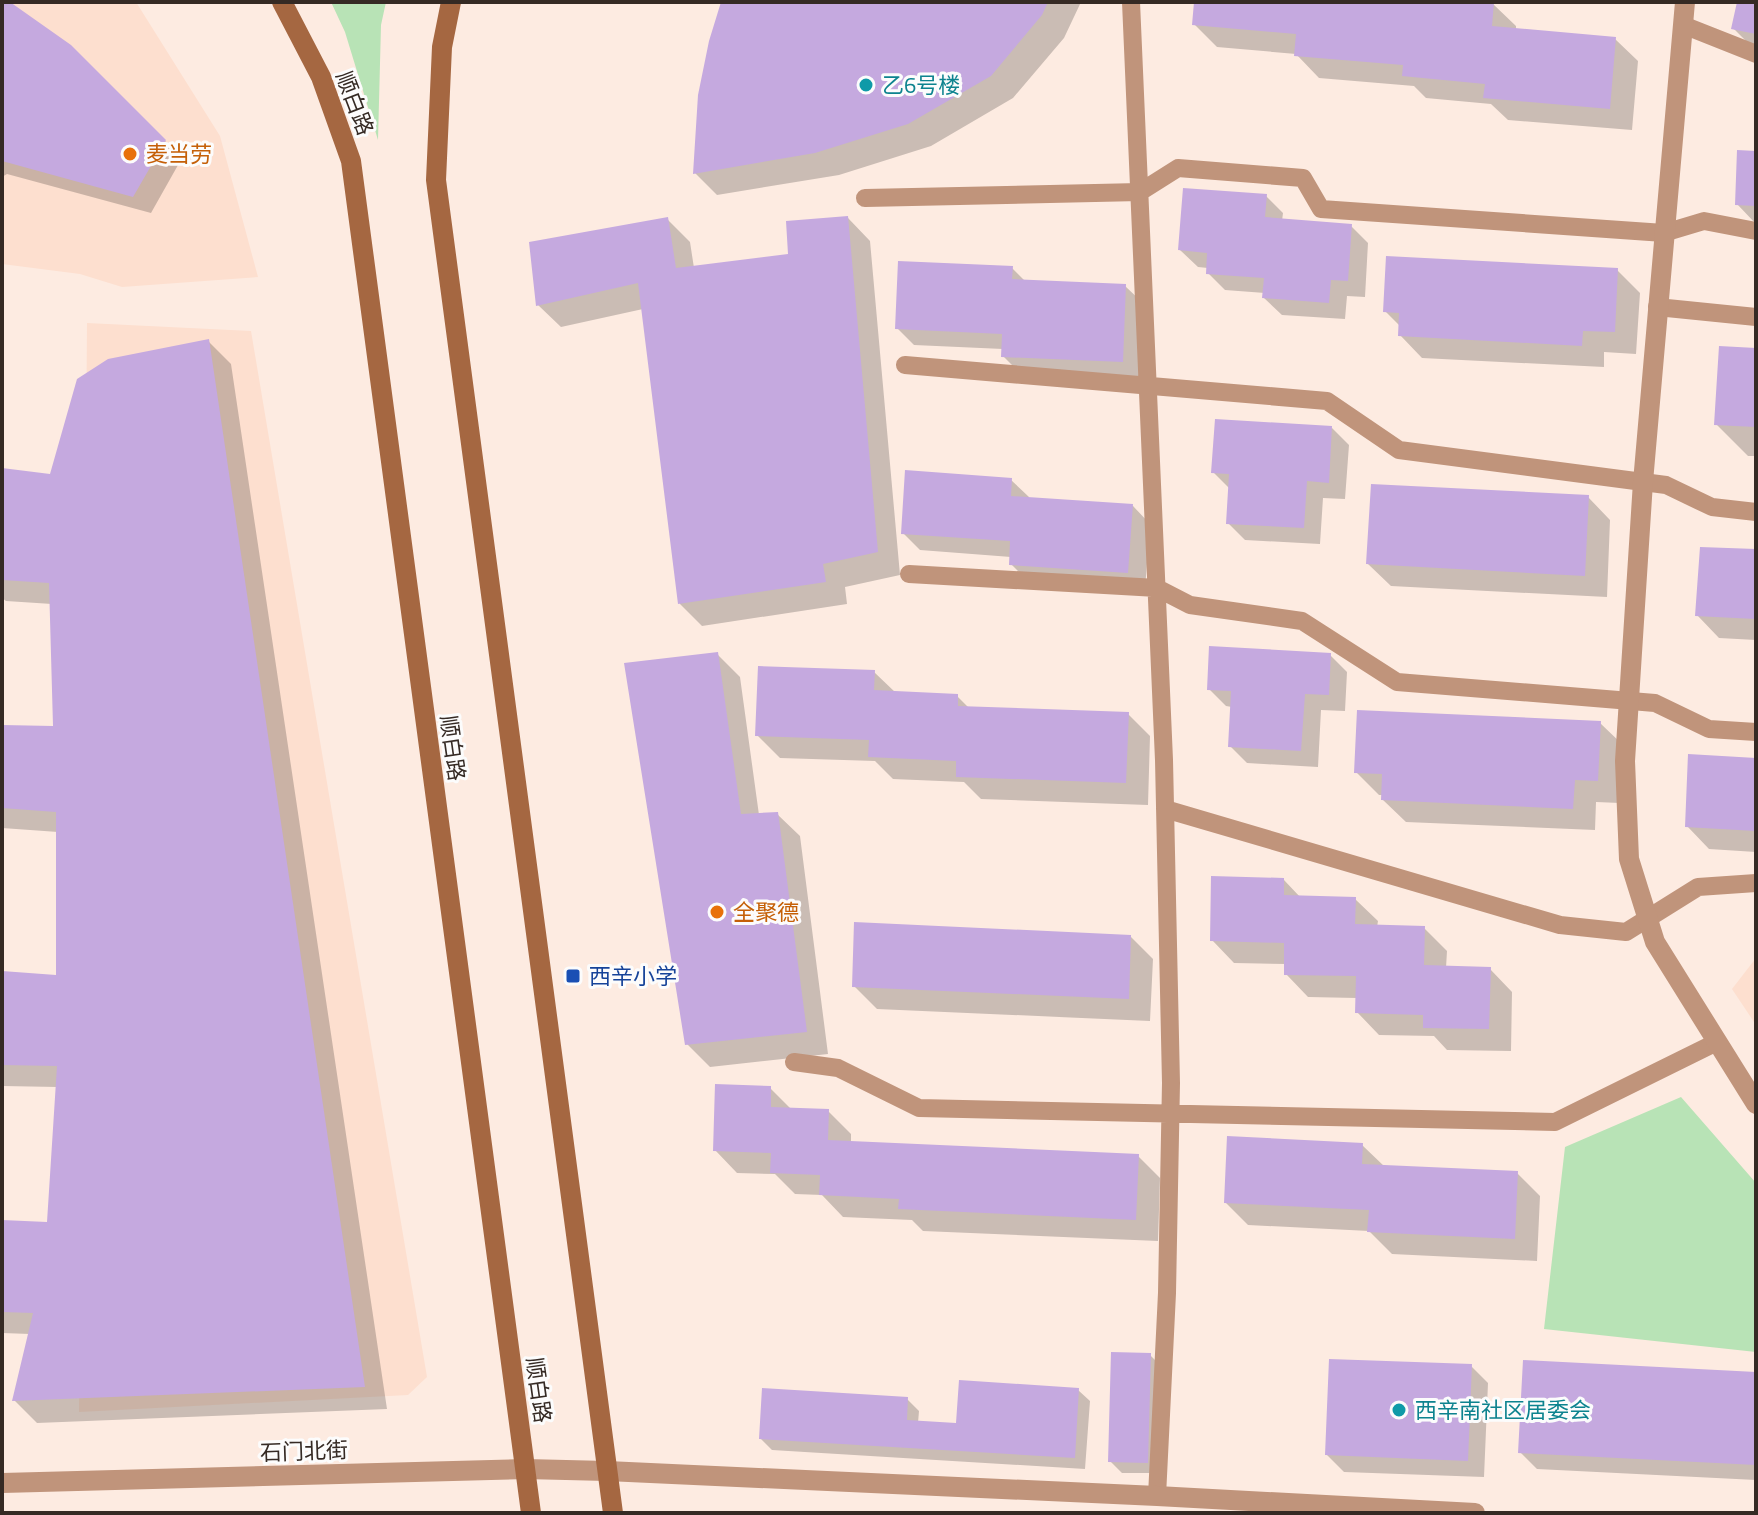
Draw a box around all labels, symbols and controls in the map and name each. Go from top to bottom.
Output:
street label: 顺白路 [327,66,383,140]
place label: 乙6号楼 [882,68,960,102]
marker: 乙6号楼 [857,76,875,94]
place label: 麦当劳 [146,137,212,171]
marker: 麦当劳 [121,145,139,163]
street label: 顺白路 [432,713,474,783]
place label: 全聚德 [733,895,799,929]
marker: 全聚德 [708,903,726,921]
place label: 西辛小学 [589,959,677,993]
marker: 西辛小学 [564,967,582,985]
street label: 顺白路 [518,1355,560,1425]
place label: 西辛南社区居委会 [1415,1393,1591,1427]
marker: 西辛南社区居委会 [1390,1401,1408,1419]
street label: 石门北街 [259,1432,349,1470]

